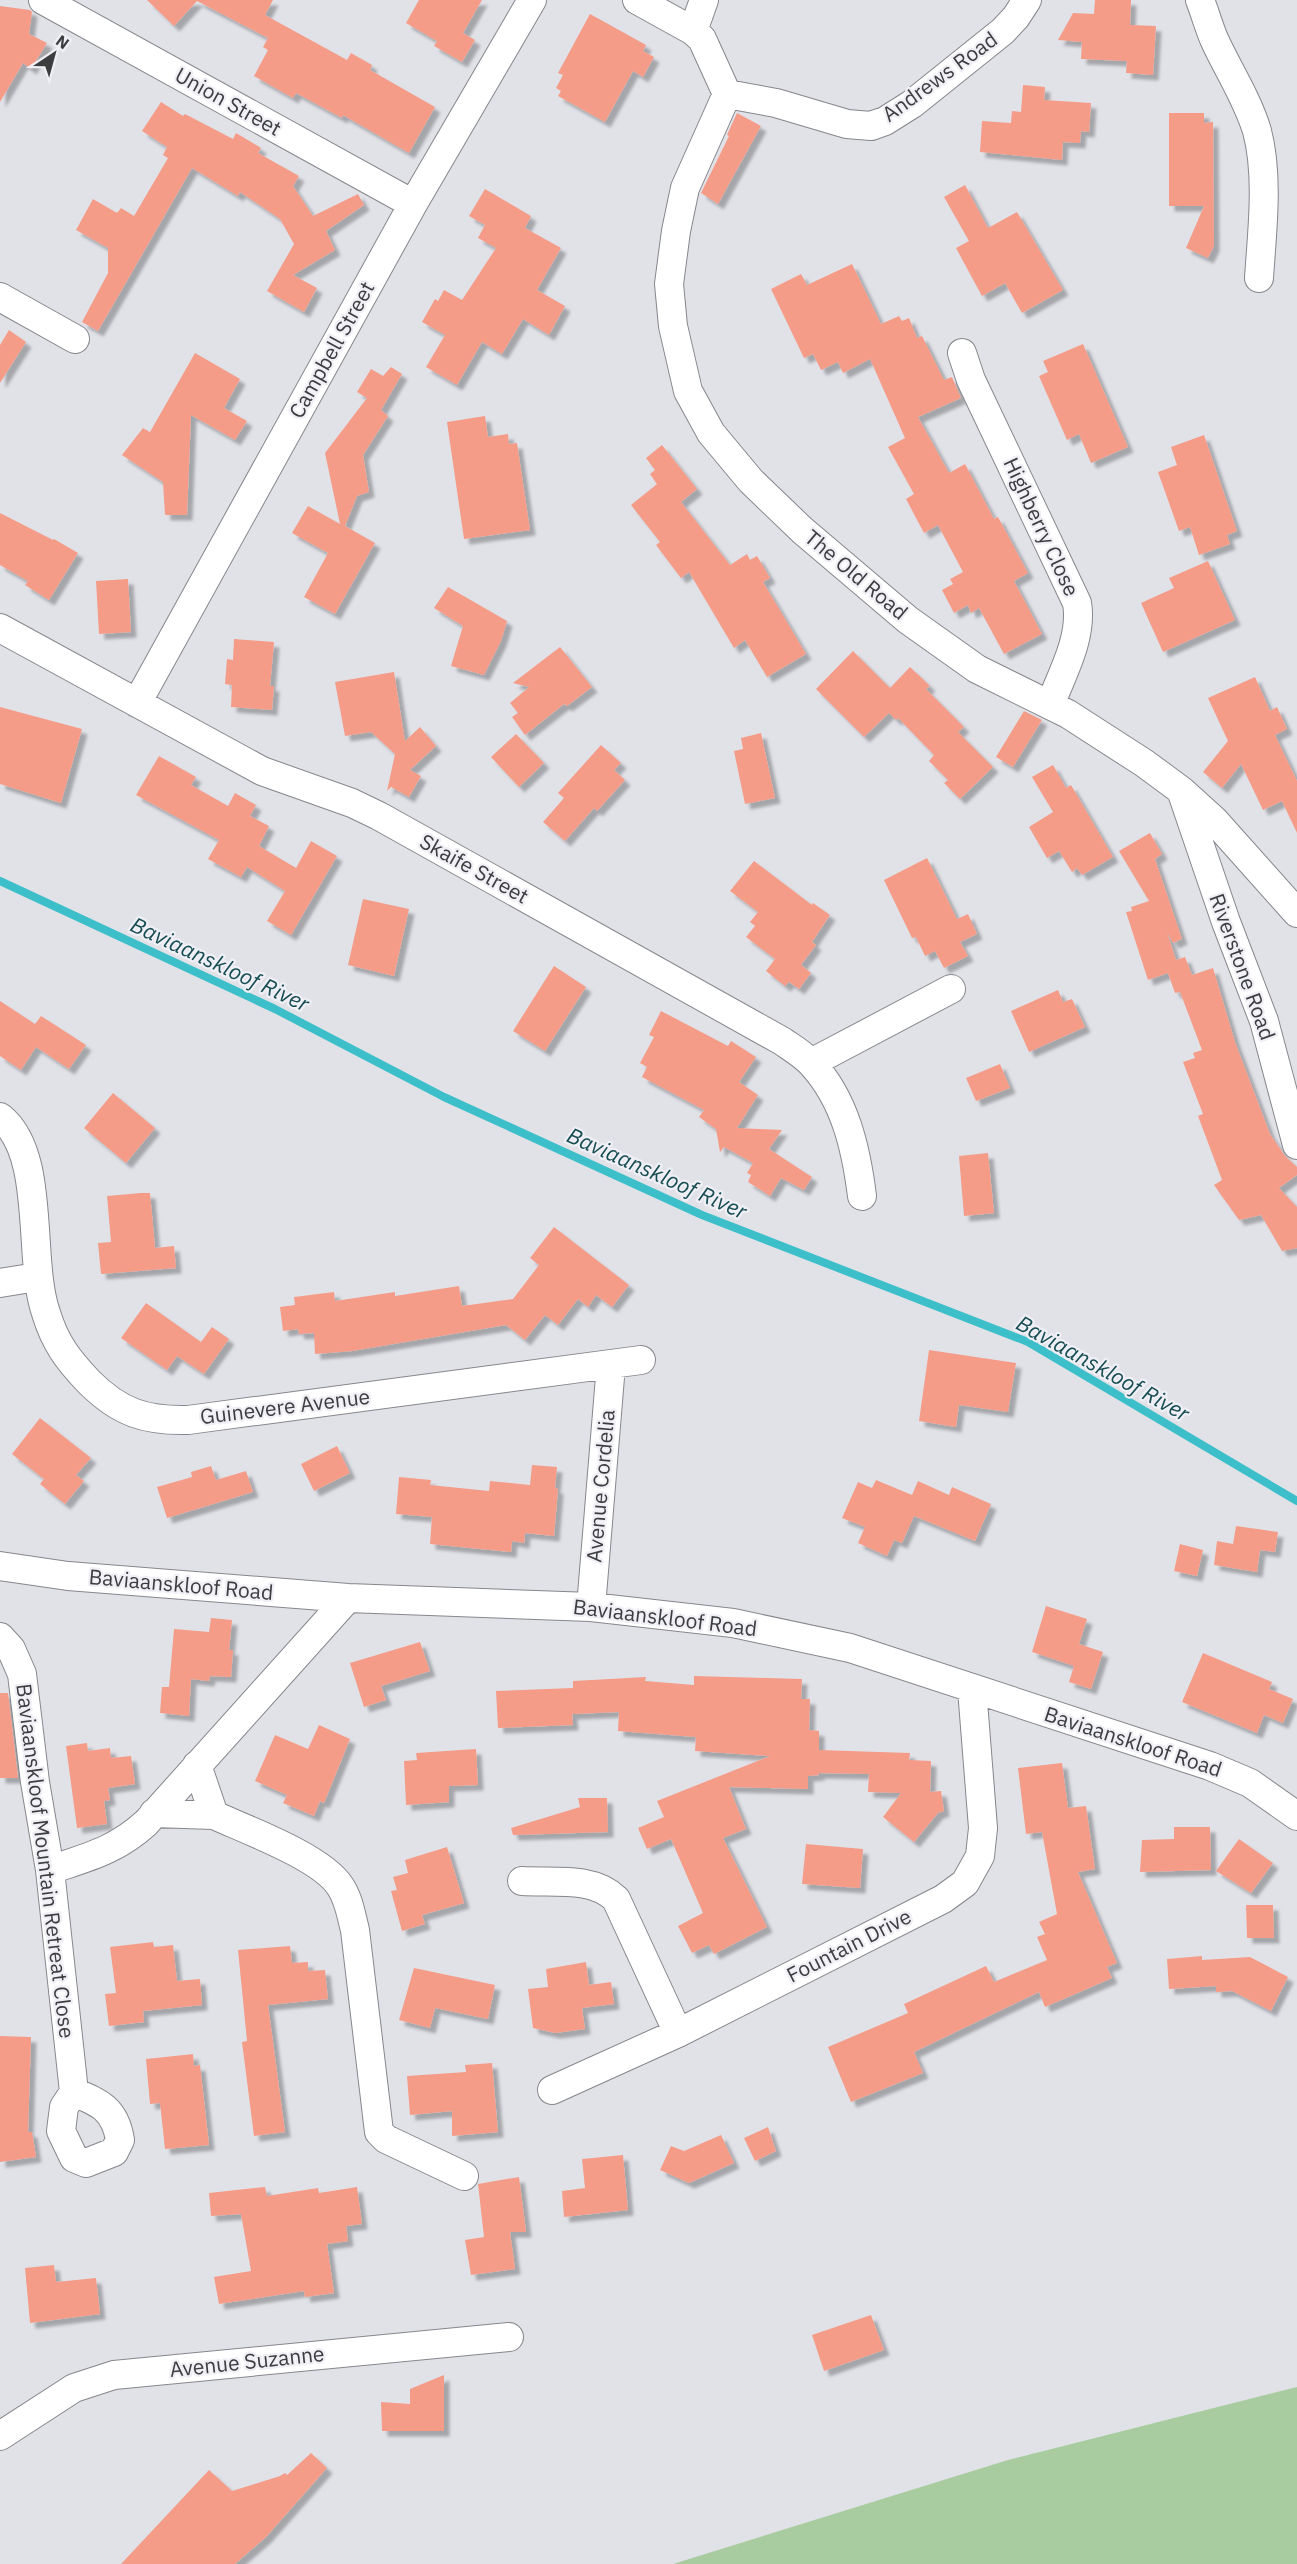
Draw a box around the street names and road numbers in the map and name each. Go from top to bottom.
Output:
street label: Andrews Road [876,25,1003,128]
street label: Union Street [170,60,287,142]
street label: Campbell Street [282,276,380,423]
street label: Highberry Close [997,453,1086,601]
street label: The Old Road [799,523,914,626]
street label: Skaife Street [415,827,534,910]
street label: Riverstone Road [1203,890,1282,1044]
street label: Guinevere Avenue [198,1382,371,1430]
street label: Avenue Cordelia [579,1408,621,1564]
street label: Baviaanskloof Road [88,1562,275,1606]
street label: Baviaanskloof Road [572,1592,759,1642]
street label: Baviaanskloof Mountain Retreat Close [10,1682,82,2040]
street label: Baviaanskloof Road [1041,1699,1226,1783]
street label: Fountain Drive [781,1902,916,1989]
street label: Avenue Suzanne [168,2339,326,2383]

